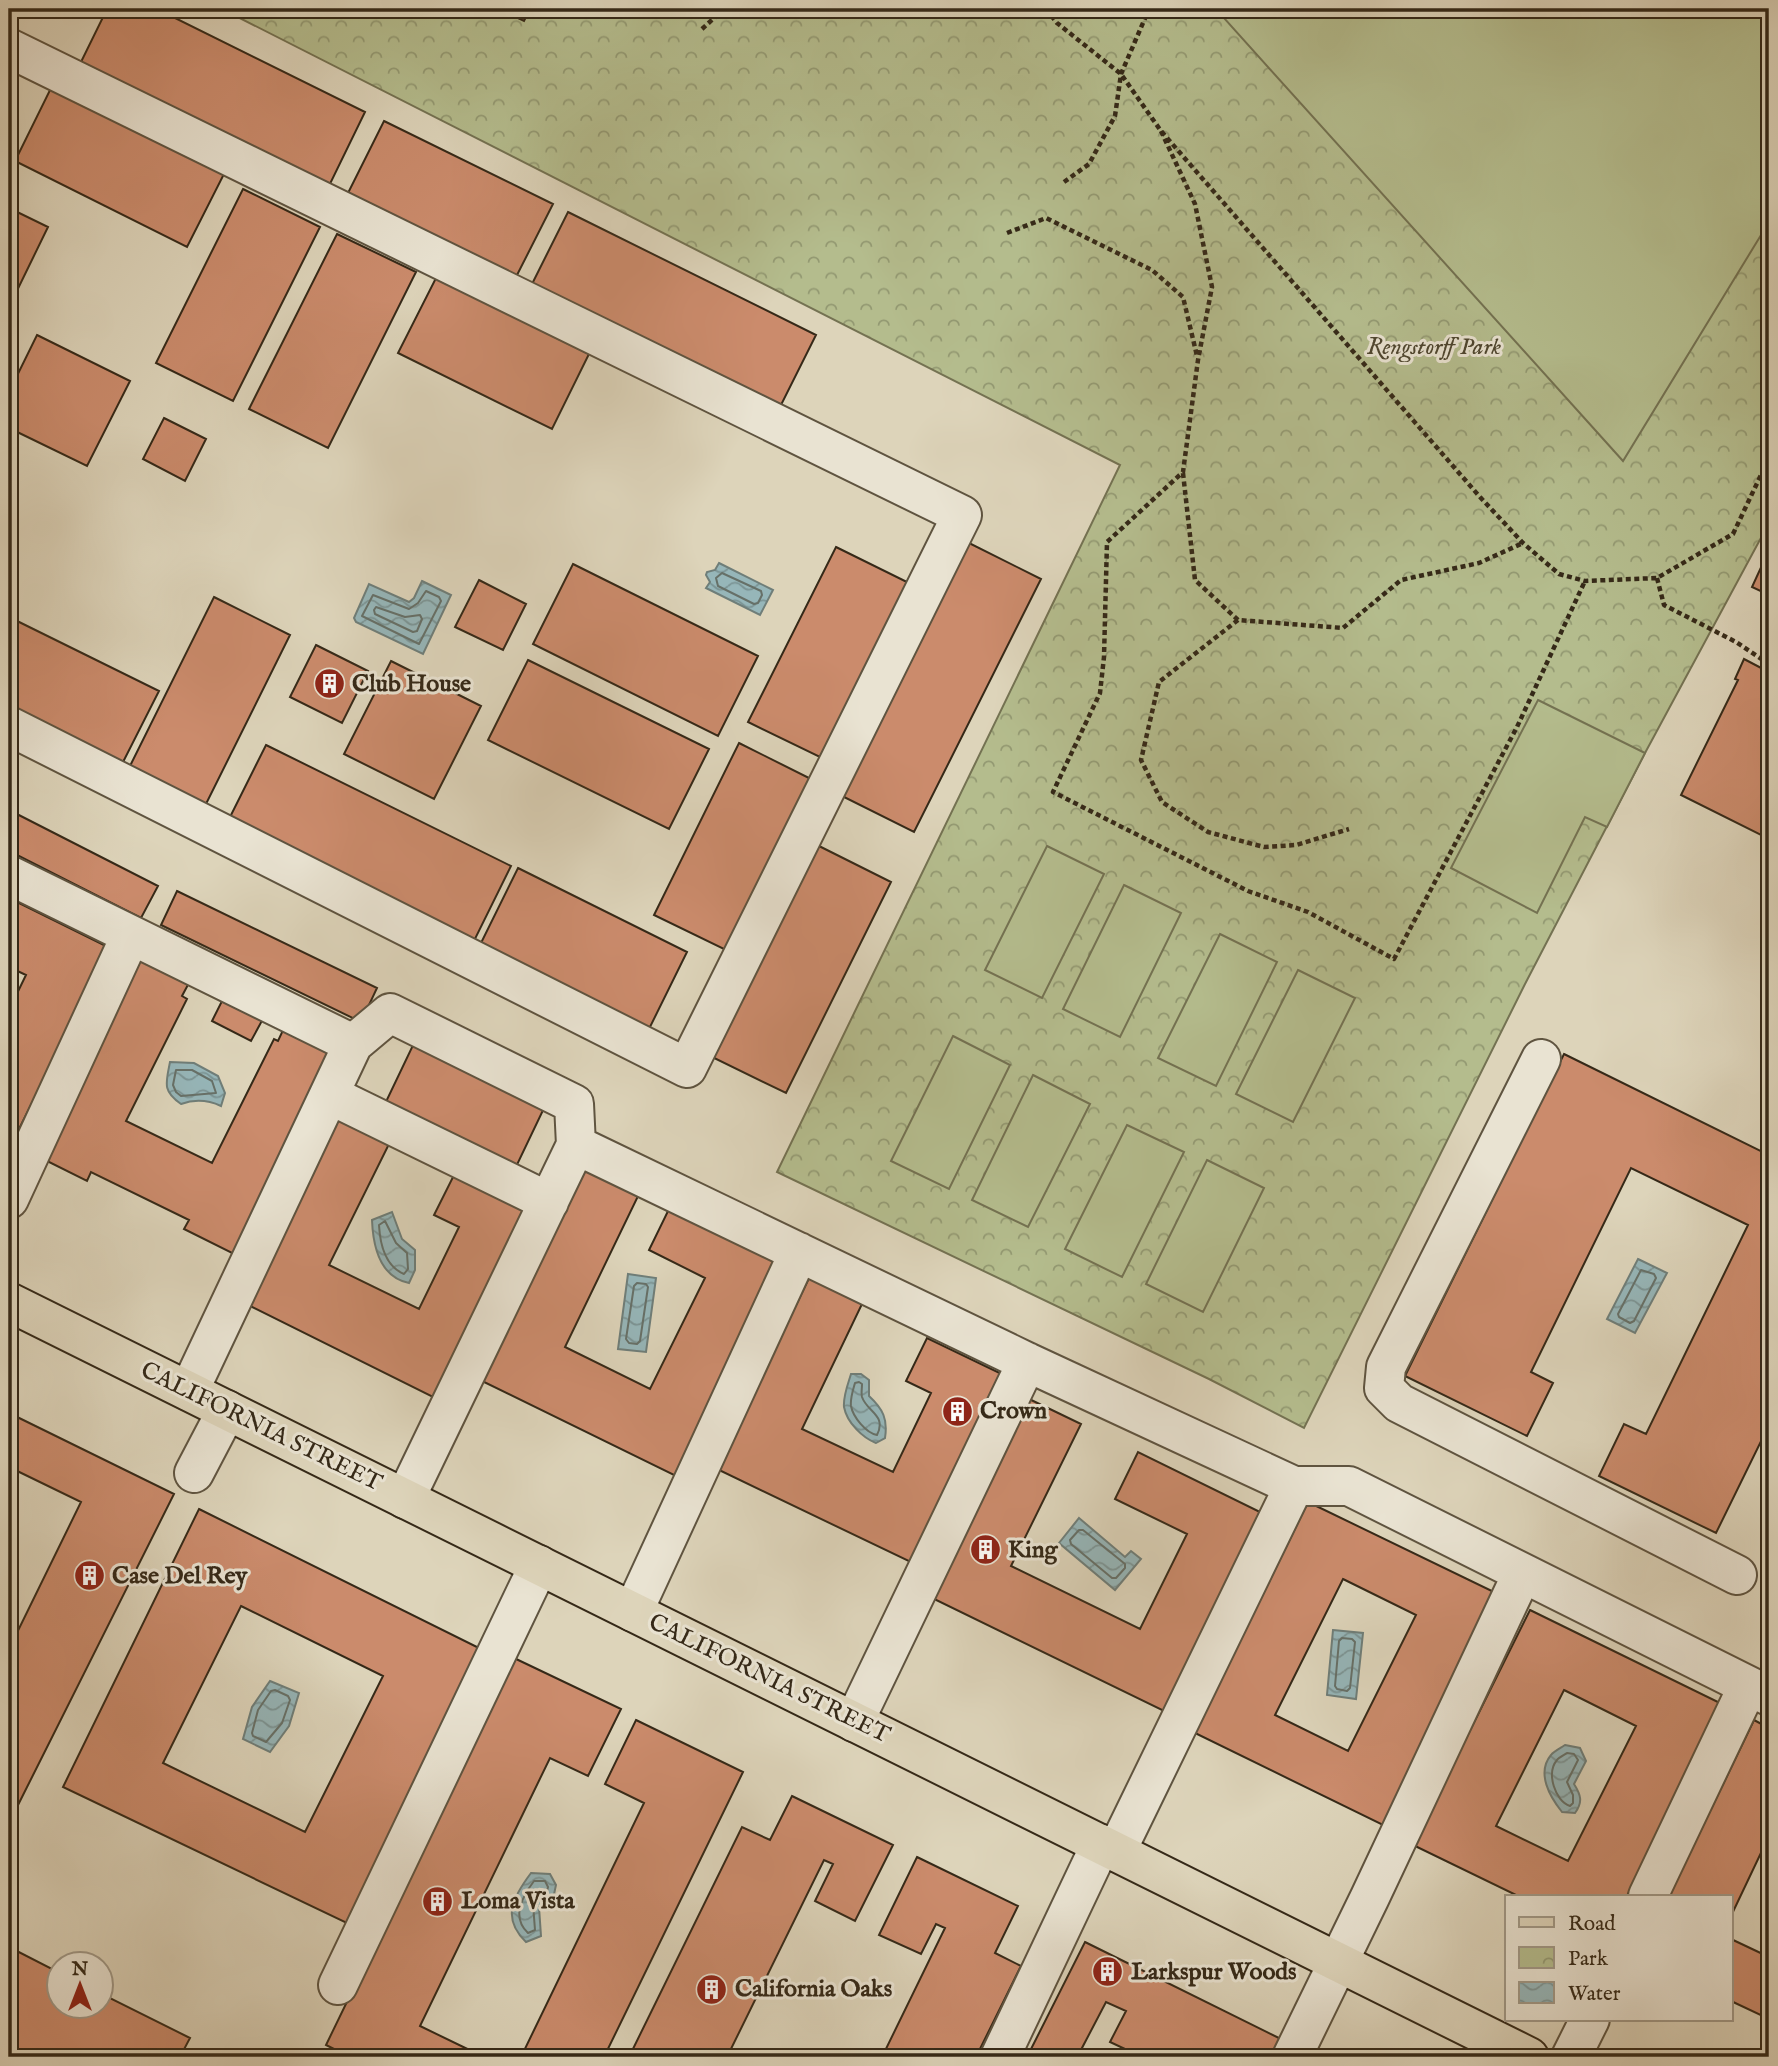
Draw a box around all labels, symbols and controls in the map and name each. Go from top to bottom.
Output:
park label: Rengstorff Park [1367,332,1502,363]
building icon: Club House [312,667,346,701]
place label: Club House [352,669,471,700]
street label: CALIFORNIA STREET [135,1355,387,1499]
building icon: Crown [940,1394,974,1428]
place label: Crown [980,1396,1047,1427]
building icon: King [968,1533,1002,1567]
place label: King [1008,1535,1059,1566]
building icon: Case Del Rey [72,1559,106,1593]
place label: Case Del Rey [112,1561,248,1592]
street label: CALIFORNIA STREET [643,1607,895,1751]
building icon: Loma Vista [421,1884,455,1918]
place label: Loma Vista [461,1886,575,1917]
legend [1505,1895,1732,2021]
text: Road [1568,1911,1616,1938]
text: Park [1568,1946,1609,1973]
north arrow [46,1951,116,2021]
building icon: Larkspur Woods [1091,1955,1125,1989]
place label: Larkspur Woods [1131,1957,1297,1988]
text: N [71,1958,89,1982]
building icon: California Oaks [695,1972,729,2006]
place label: California Oaks [735,1974,893,2005]
text: Water [1568,1981,1621,2008]

